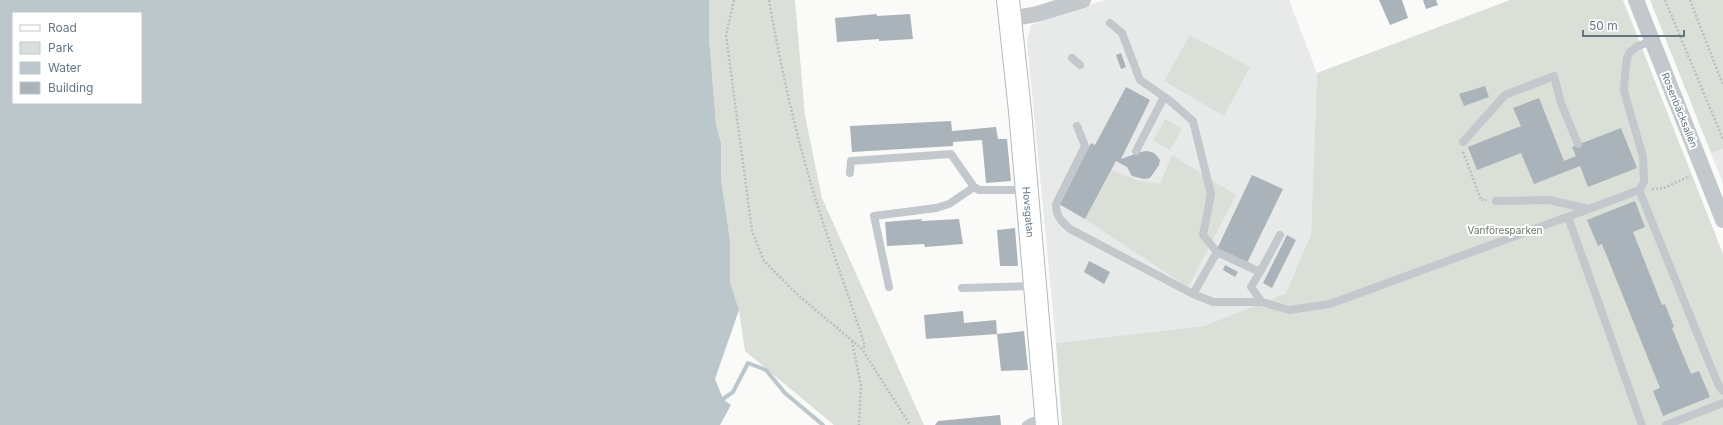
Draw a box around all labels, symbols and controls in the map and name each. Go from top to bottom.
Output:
legend [12,12,142,104]
scale bar [1583,12,1684,38]
text: 50 m [1589,18,1618,33]
text: Road [48,20,77,35]
text: Park [48,40,74,55]
text: Water [48,60,82,75]
street label: Rosenbäcksallén [1659,71,1701,149]
text: Building [48,80,93,95]
street label: Hovsgatan [1021,186,1037,238]
park label: Vanföresparken [1468,224,1542,236]

